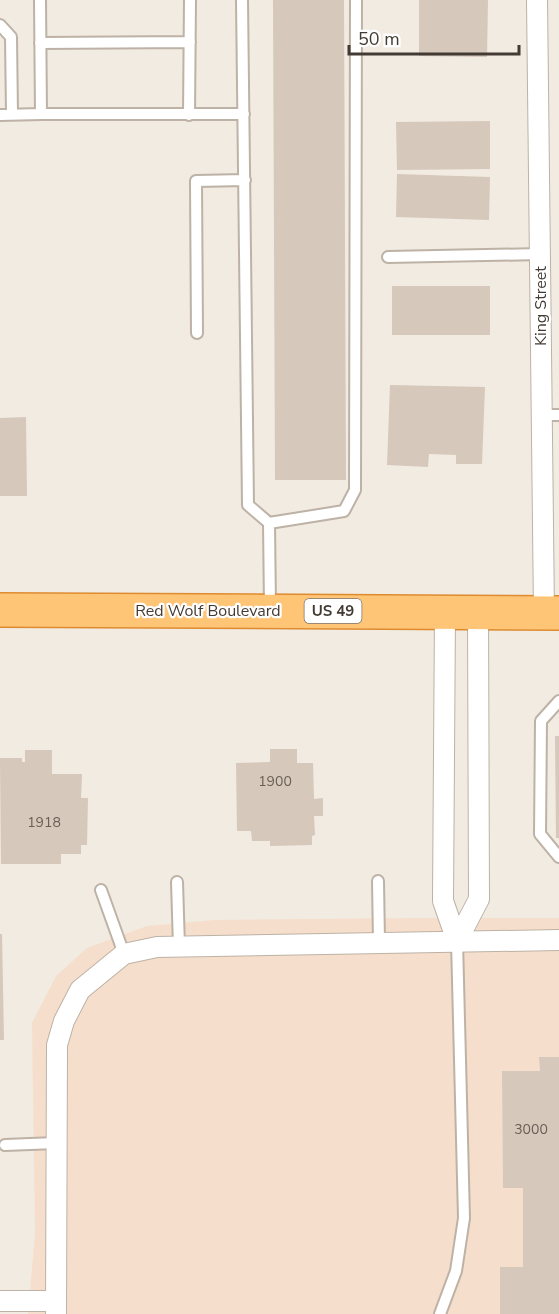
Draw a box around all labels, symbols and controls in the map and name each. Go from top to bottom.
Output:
scale bar [349,18,518,56]
text: 50 m [358,27,400,51]
street label: King Street [530,266,552,346]
road number: US 49 [304,599,362,623]
street label: Red Wolf Boulevard [135,600,281,622]
house number: 1900 [258,772,292,791]
house number: 1918 [27,813,61,832]
house number: 3000 [514,1120,548,1139]

